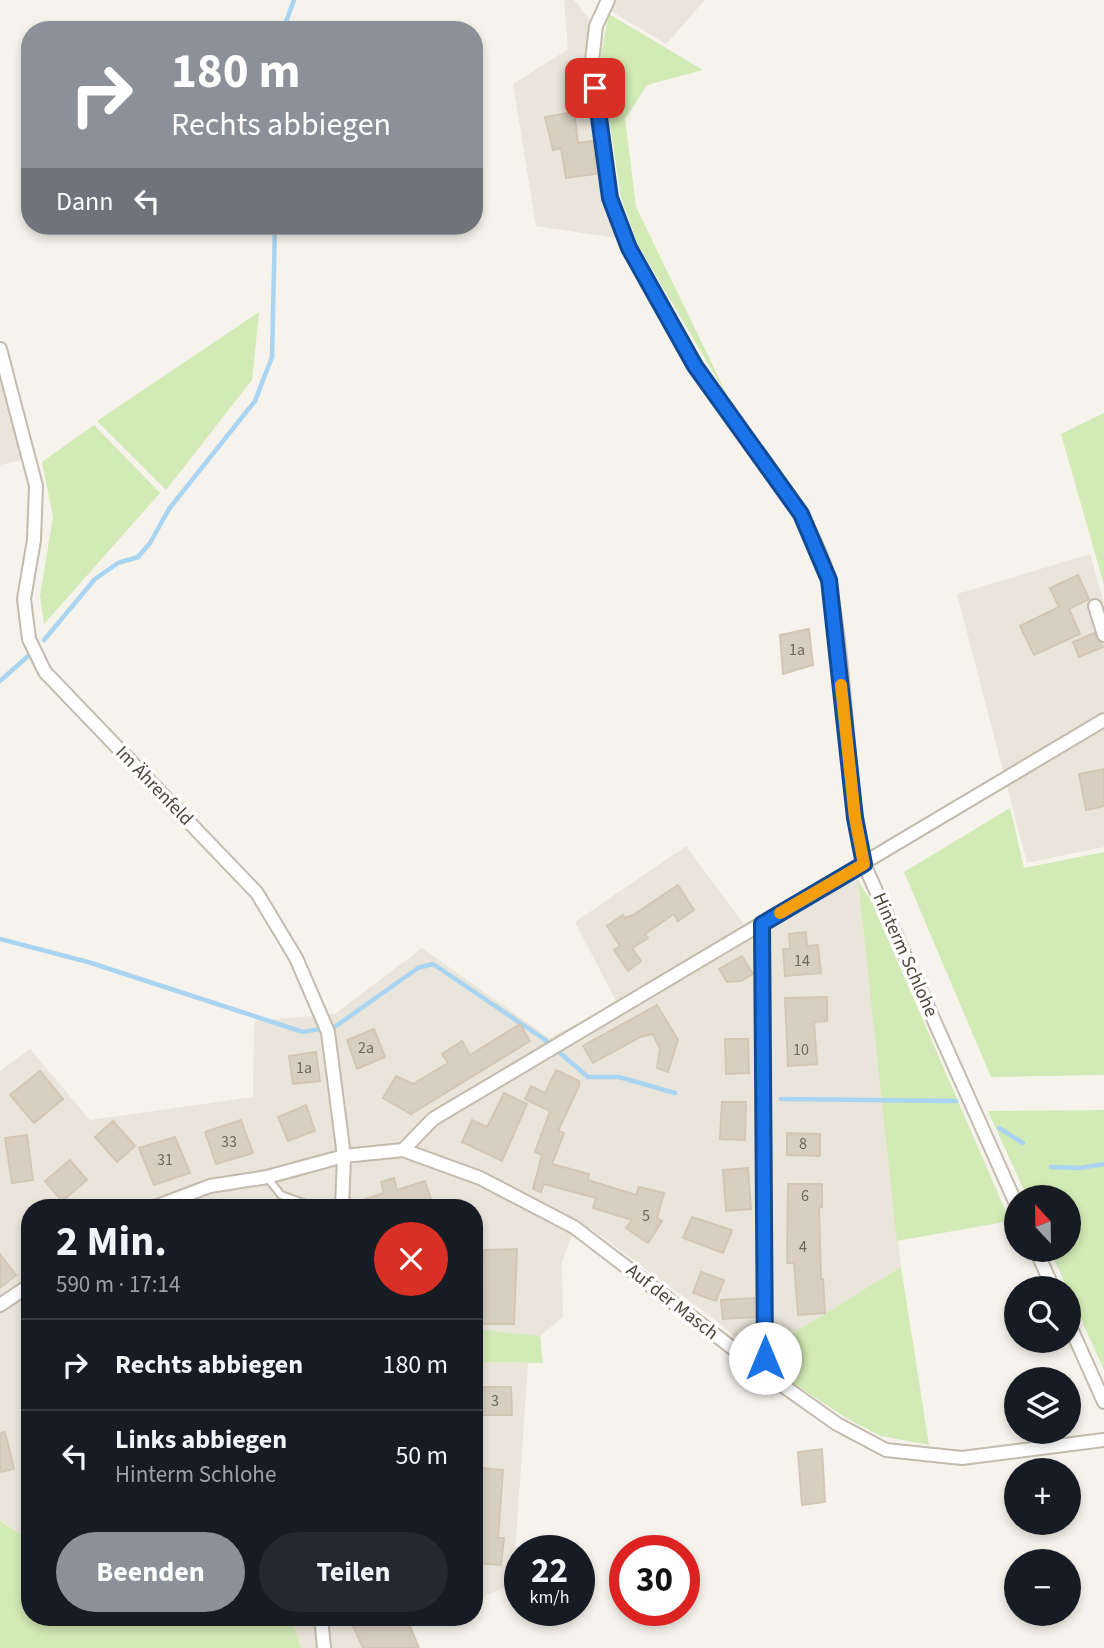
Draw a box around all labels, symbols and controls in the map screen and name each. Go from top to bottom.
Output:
text: 180 m [171,37,300,107]
icon: right [56,49,147,140]
pin [565,58,625,118]
icon: arrive [576,69,614,107]
text: Rechts abbiegen [171,102,391,148]
icon: left [128,182,166,220]
text: Dann [56,183,114,220]
house number: 1a [789,639,805,661]
street label: Im Ährenfeld [109,740,199,832]
street label: Hinterm Schlohe [866,889,944,1021]
house number: 14 [794,950,810,972]
house number: 2a [358,1037,374,1059]
house number: 10 [793,1039,809,1061]
house number: 1a [296,1057,312,1079]
house number: 33 [221,1131,237,1153]
house number: 8 [799,1133,807,1155]
house number: 31 [157,1149,173,1171]
house number: 6 [801,1185,809,1207]
north arrow [1004,1185,1082,1262]
map controls [1004,1185,1081,1626]
house number: 5 [642,1205,650,1227]
text: 2 Min. [56,1212,167,1272]
button: close [374,1222,448,1296]
house number: 4 [799,1236,807,1258]
street label: Auf der Masch [620,1257,724,1347]
text: 590 m · 17:14 [56,1268,180,1301]
button: search [1004,1276,1081,1353]
position arrow [728,1321,802,1395]
icon: right [56,1346,94,1384]
text: Rechts abbiegen [115,1346,303,1383]
text: 180 m [382,1346,448,1383]
button: layers [1004,1367,1081,1444]
house number: 3 [491,1390,499,1412]
text: Links abbiegen [115,1421,287,1458]
icon: left [56,1437,94,1475]
text: 50 m [395,1437,448,1474]
text: Hinterm Schlohe [115,1458,276,1491]
button: + [1004,1458,1081,1535]
button: Beenden [56,1532,245,1612]
button: Teilen [259,1532,448,1612]
speed limit sign: 30 [609,1535,700,1626]
text: 22 [531,1546,568,1596]
button: − [1004,1549,1081,1626]
text: km/h [530,1585,569,1610]

